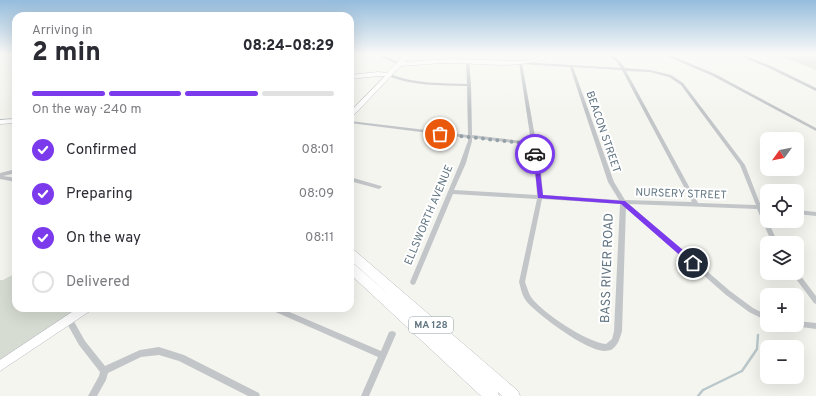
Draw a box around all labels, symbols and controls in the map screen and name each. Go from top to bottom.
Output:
text: Arriving in [32,23,93,39]
text: 2 min [32,37,101,70]
text: 08:24–08:29 [243,37,334,56]
street label: BEACON STREET [582,89,624,175]
text: On the way · 240 m [32,102,141,118]
pin [423,117,457,151]
icon: bag [429,123,451,145]
north arrow [760,132,804,176]
map controls [760,132,804,384]
courier [515,134,555,174]
icon: check [32,139,54,161]
text: Confirmed [66,141,137,160]
text: 08:01 [302,142,334,158]
icon: car [524,143,546,165]
street label: ELLSWORTH AVENUE [402,163,456,267]
icon: check [32,183,54,205]
button: locate [760,184,804,228]
text: Preparing [66,185,133,204]
street label: NURSERY STREET [635,185,727,203]
text: 08:09 [299,186,334,202]
street label: BASS RIVER ROAD [598,213,618,323]
icon: check [32,227,54,249]
text: On the way [66,229,141,248]
text: 08:11 [305,230,334,246]
button: layers [760,236,804,280]
pin [676,246,710,280]
icon: home [682,252,704,274]
text: Delivered [66,273,130,292]
button: + [760,288,804,332]
road number: MA 128 [409,317,453,333]
button: − [760,340,804,384]

